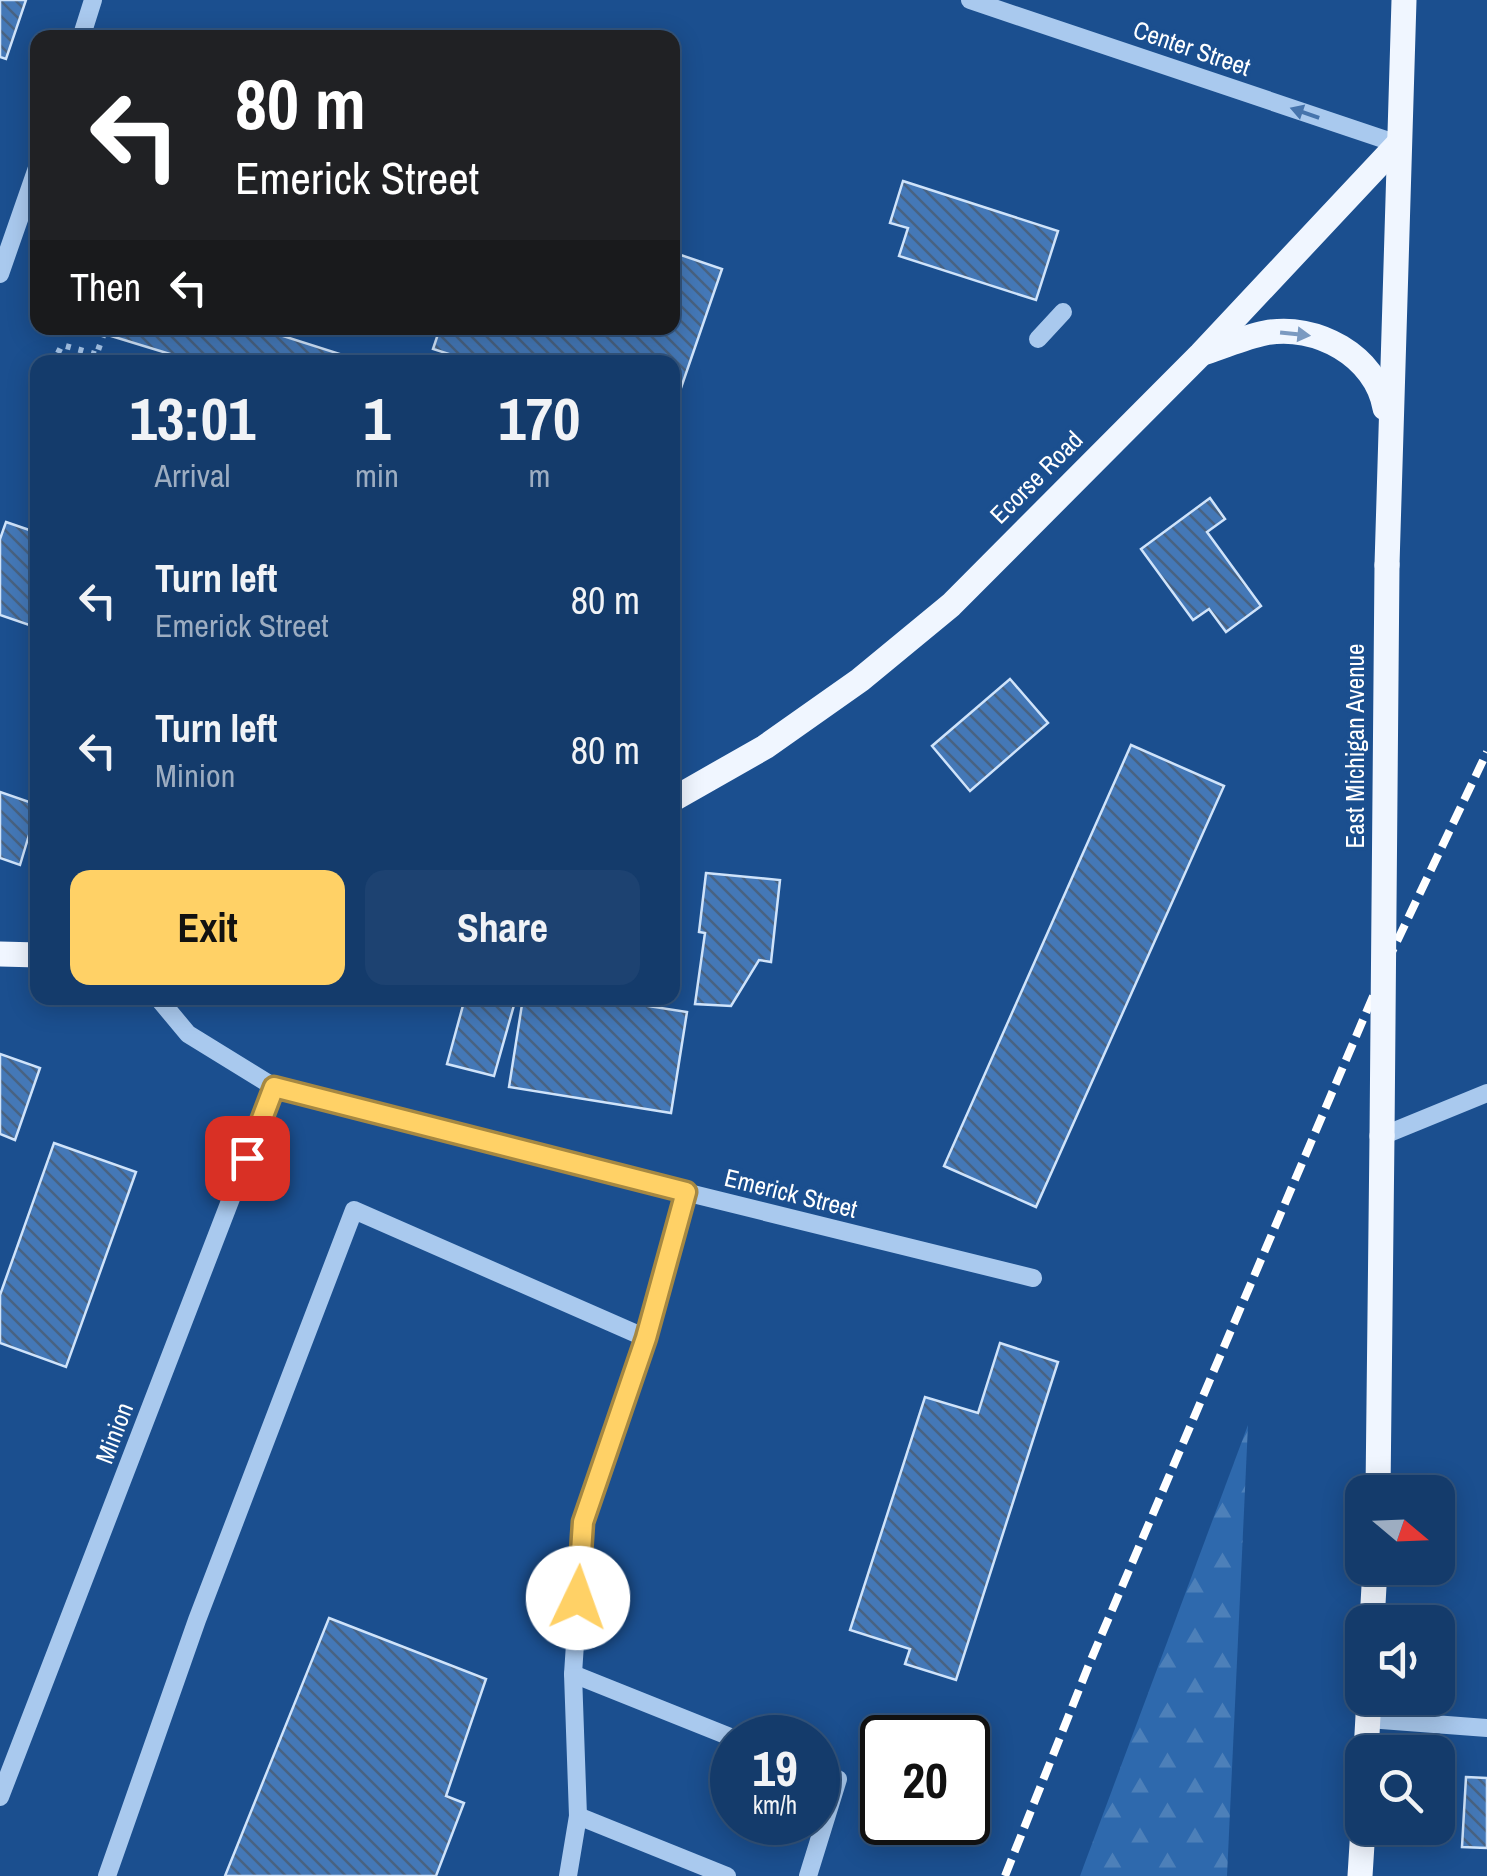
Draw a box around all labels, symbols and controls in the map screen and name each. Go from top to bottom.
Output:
street label: Center Street [1129,12,1255,84]
text: 80 m [235,57,366,151]
icon: left [70,70,200,200]
one-way arrow [1290,104,1320,119]
text: Emerick Street [235,147,479,208]
icon: left [161,260,216,315]
text: Then [70,262,141,313]
one-way arrow [1279,326,1311,342]
text: 13:01 [130,378,255,459]
text: 1 [363,378,391,459]
text: 170 [498,378,580,459]
street label: Ecorse Road [982,423,1090,531]
text: Arrival [155,454,230,497]
text: min [355,454,399,497]
text: m [528,454,550,497]
text: Turn left [155,553,277,604]
icon: left [70,573,125,628]
text: 80 m [571,575,640,626]
text: Emerick Street [155,604,329,647]
street label: East Michigan Avenue [1338,644,1372,848]
text: Turn left [155,703,277,754]
icon: left [70,723,125,778]
text: 80 m [571,725,640,776]
text: Minion [155,754,235,797]
button: Exit [70,870,345,985]
button: Share [365,870,640,985]
pin [205,1116,290,1201]
icon: arrive [220,1131,275,1186]
street label: Emerick Street [721,1160,861,1226]
street label: Minion [87,1398,141,1468]
north arrow [1345,1475,1455,1585]
map controls [1345,1475,1455,1845]
position arrow [526,1546,630,1650]
button: sound [1345,1605,1455,1715]
speed limit sign: 20 [860,1715,990,1845]
text: 19 [752,1734,798,1802]
button: search [1345,1735,1455,1845]
text: km/h [753,1788,797,1822]

